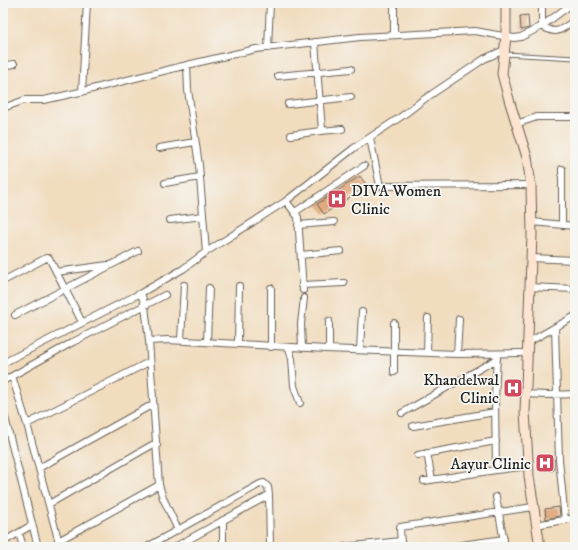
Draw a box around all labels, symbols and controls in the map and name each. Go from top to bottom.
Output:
place label: DIVA Women Clinic [351,181,442,219]
hospital icon: DIVA Women Clinic [326,188,348,210]
place label: Khandelwal Clinic [423,370,499,408]
hospital icon: Khandelwal Clinic [502,377,524,399]
hospital icon: Aayur Clinic [534,452,556,474]
place label: Aayur Clinic [450,454,531,474]

